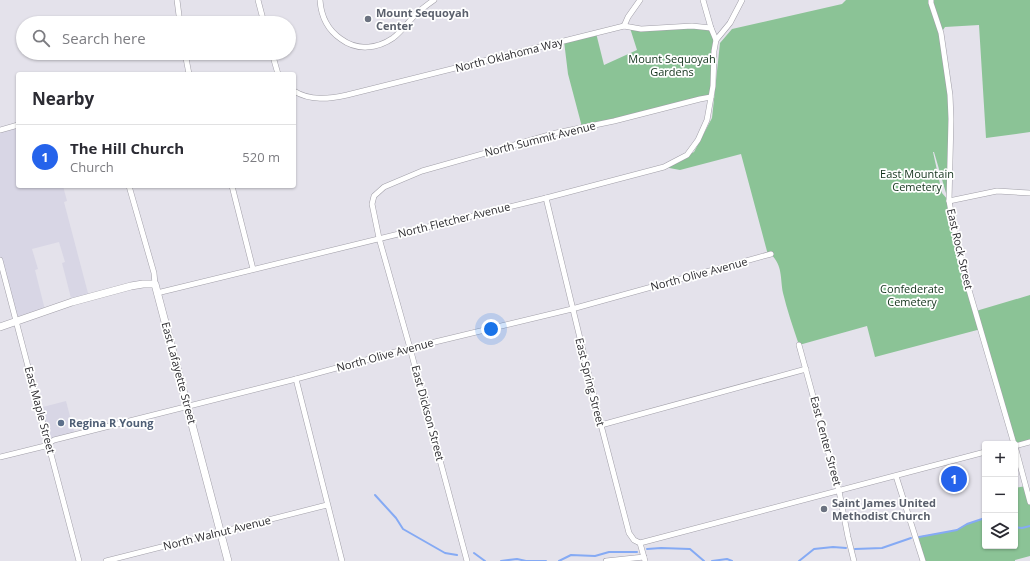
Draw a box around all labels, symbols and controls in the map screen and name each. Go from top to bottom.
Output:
place label: Mount Sequoyah Center [376,5,469,33]
marker: Mount Sequoyah Center [363,14,373,24]
search box [16,16,296,60]
icon: search [30,27,52,49]
text: Search here [62,28,146,48]
street label: North Oklahoma Way [453,34,565,75]
park label: Mount Sequoyah Gardens [628,51,716,79]
text: Nearby [32,87,94,110]
street label: North Summit Avenue [483,117,597,160]
text: The Hill Church [70,138,184,158]
text: 1 [41,148,49,166]
text: 520 m [242,148,280,166]
text: Church [70,158,114,176]
park label: East Mountain Cemetery [880,166,954,194]
street label: North Fletcher Avenue [396,198,512,241]
street label: East Rock Street [944,207,977,291]
street label: North Olive Avenue [649,253,749,294]
park label: Confederate Cemetery [880,281,944,309]
your location [481,319,501,339]
street label: East Lafayette Street [159,320,200,426]
street label: North Olive Avenue [335,334,435,375]
street label: East Spring Street [572,336,609,428]
street label: East Dickson Street [409,363,448,462]
street label: East Maple Street [22,365,59,455]
street label: East Center Street [807,394,846,487]
place label: Regina R Young [69,415,154,430]
marker: Regina R Young [56,418,66,428]
map controls [982,441,1018,549]
button: + [982,441,1018,477]
pin: 1 [941,464,967,494]
button: − [982,477,1018,513]
place label: Saint James United Methodist Church [832,495,936,523]
marker: Saint James United Methodist Church [819,504,829,514]
street label: North Walnut Avenue [161,512,272,553]
button: layers [982,513,1018,549]

